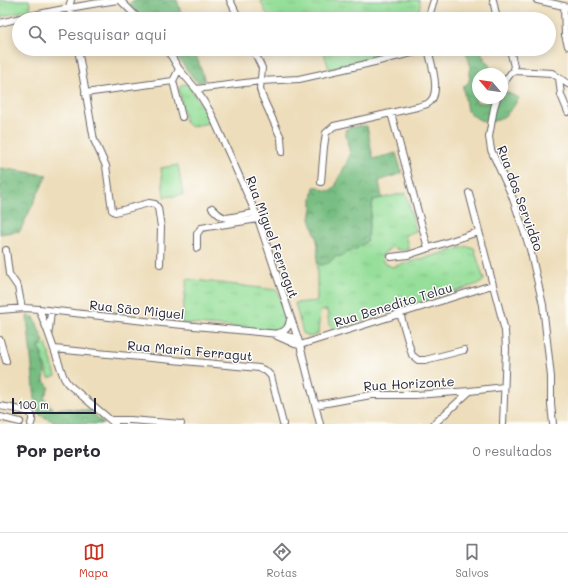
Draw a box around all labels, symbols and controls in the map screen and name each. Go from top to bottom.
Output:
search box [12,12,556,56]
icon: search [26,23,48,45]
text: Pesquisar aqui [58,24,167,44]
north arrow [472,68,508,104]
street label: Rua dos Servidão [494,143,548,253]
street label: Rua Miguel Ferragut [243,173,303,301]
street label: Rua Benedito Telau [332,278,454,330]
street label: Rua São Miguel [89,296,185,322]
street label: Rua Maria Ferragut [127,336,254,364]
street label: Rua Horizonte [363,372,455,394]
scale bar [12,396,96,415]
text: 100 m [18,397,49,412]
text: Por perto [16,439,100,461]
text: 0 resultados [472,442,552,459]
tab: Mapa [79,541,108,580]
tab: Rotas [267,541,297,580]
tab: Salvos [455,541,489,580]

